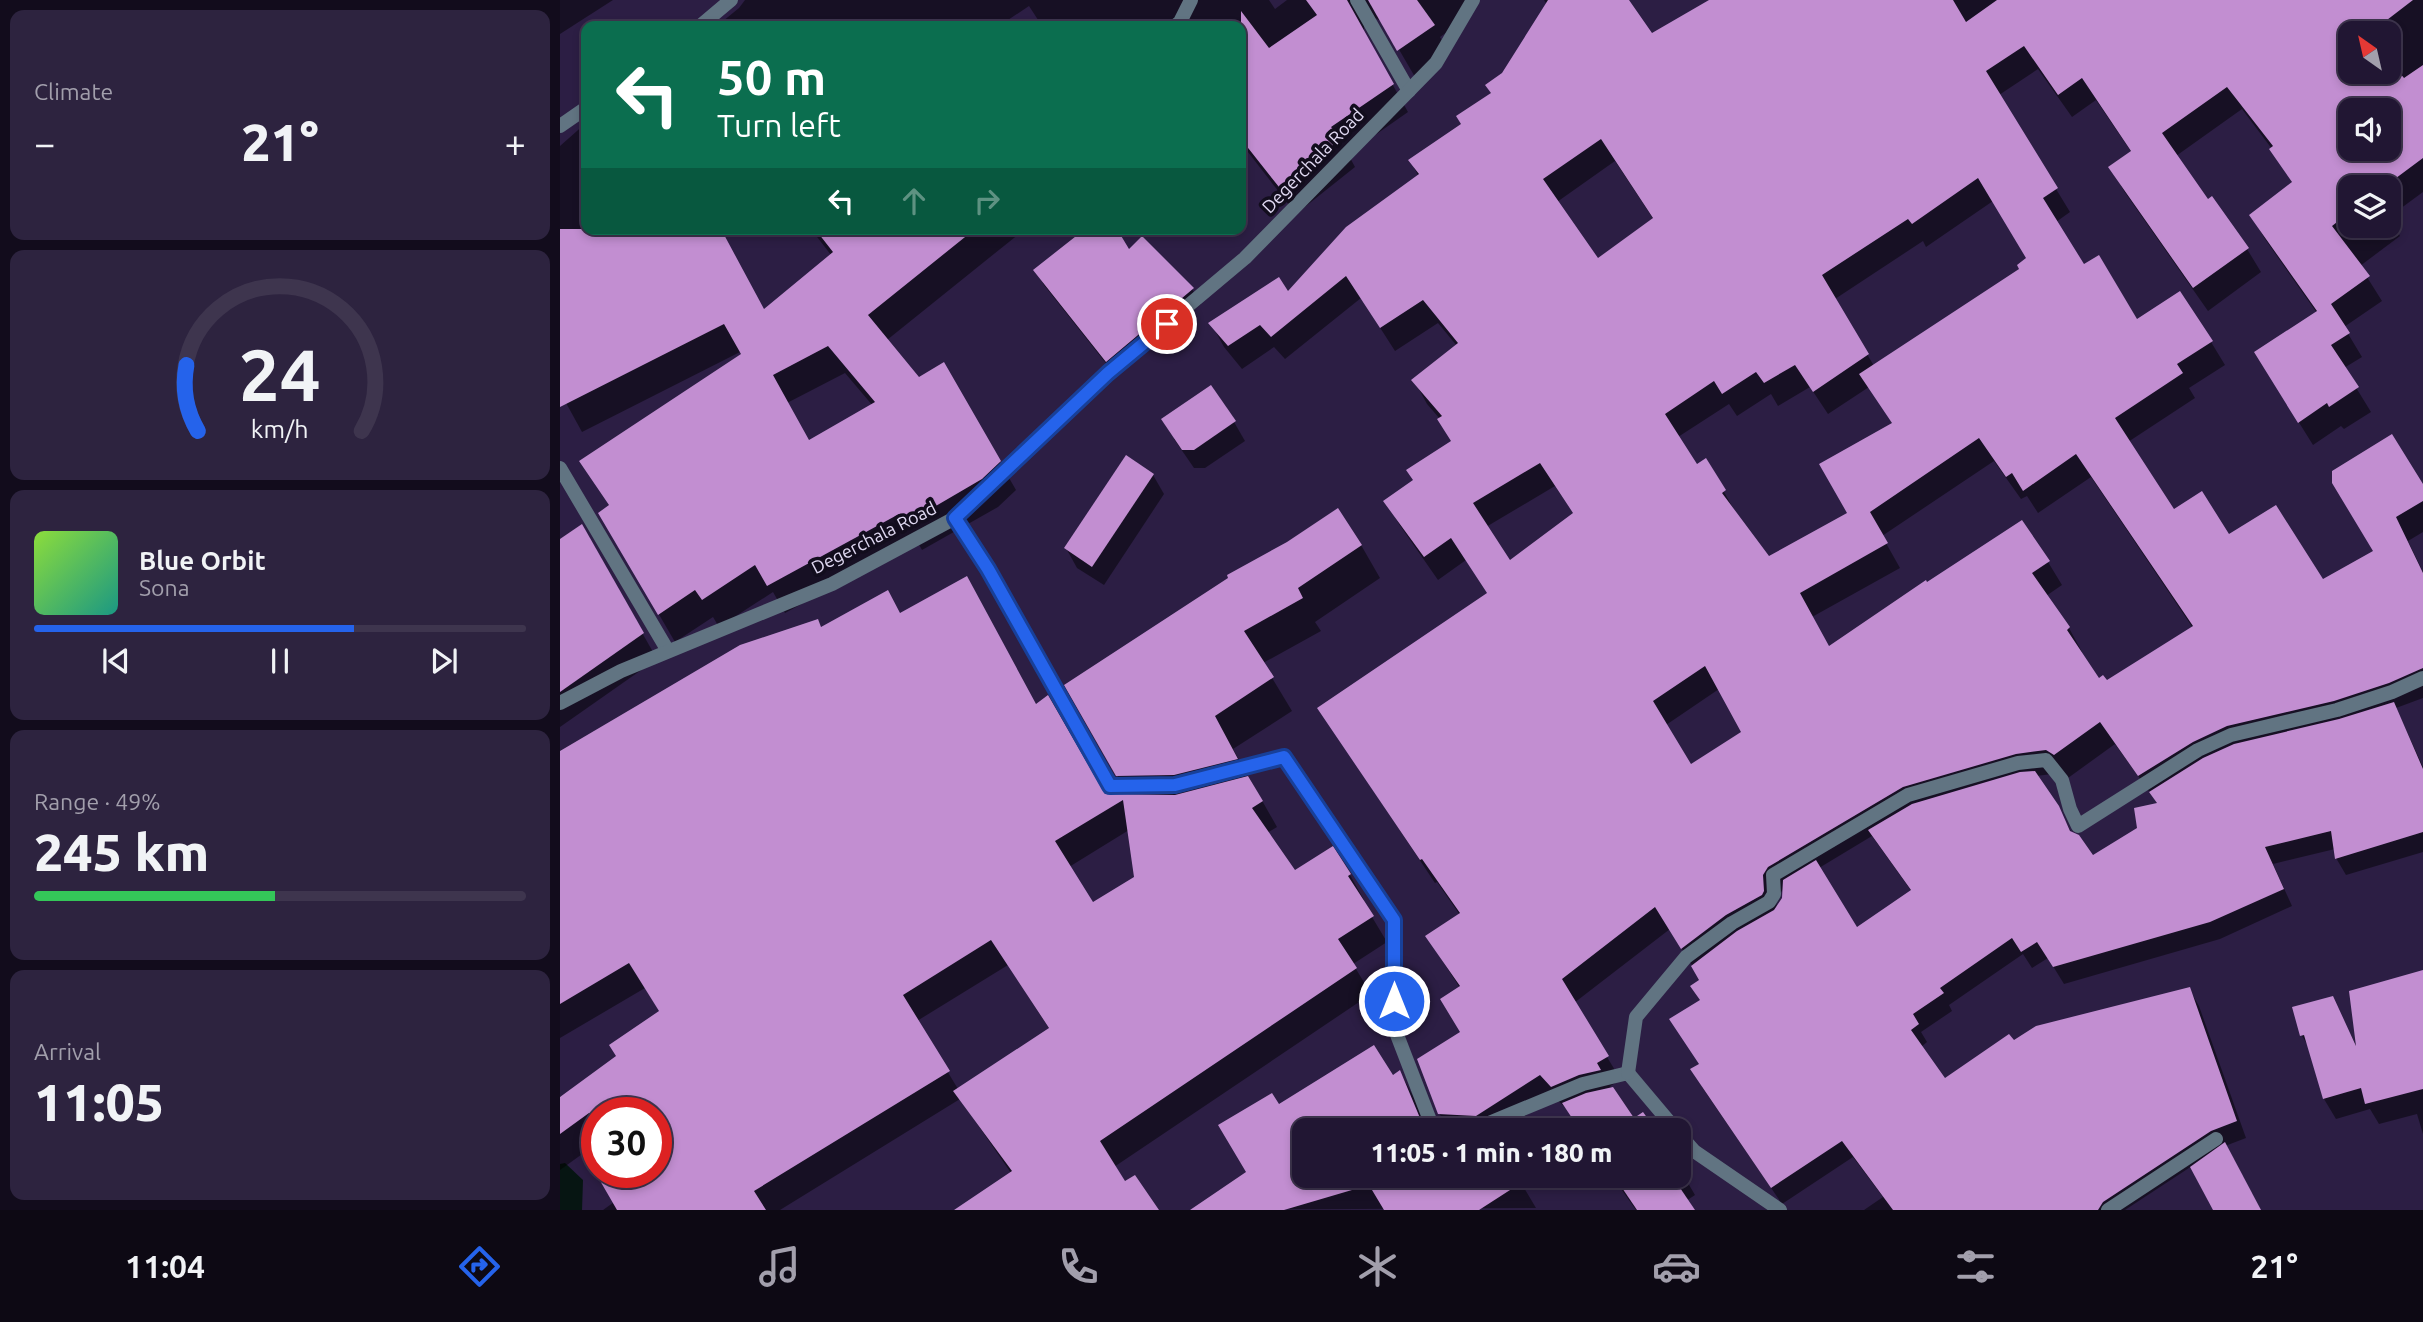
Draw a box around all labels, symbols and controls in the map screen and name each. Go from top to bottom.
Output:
north arrow [2338,21,2401,84]
map controls [2338,21,2401,238]
icon: left [602,49,693,140]
text: 50 m [717,49,826,104]
text: Climate [34,79,113,104]
button: sound [2338,98,2401,161]
street label: Degerchala Road [1257,104,1367,217]
text: Turn left [717,107,841,143]
text: 21° [241,113,319,171]
text: − [34,122,55,164]
text: + [505,122,526,164]
button: layers [2338,175,2401,238]
icon: left [822,182,860,220]
icon: ahead [895,182,933,220]
icon: right [968,182,1006,220]
pin [1137,294,1197,354]
icon: arrive [1148,305,1186,343]
text: 24 [239,333,321,415]
text: km/h [251,415,309,443]
street label: Degerchala Road [808,497,939,577]
text: Blue Orbit [139,546,266,575]
text: Sona [139,575,189,600]
icon: previous [97,642,135,680]
icon: pause [261,642,299,680]
icon: next [425,642,463,680]
text: Range · 49% [34,789,161,814]
text: 245 km [34,823,209,881]
position arrow [1357,964,1431,1038]
text: Arrival [34,1039,101,1064]
text: 11:05 [34,1073,164,1131]
speed limit sign: 30 [581,1097,672,1188]
text: 11:05 · 1 min · 180 m [1371,1138,1612,1167]
icon: directions [455,1242,504,1291]
icon: music [755,1242,804,1291]
icon: phone [1054,1242,1103,1291]
icon: climate [1353,1242,1402,1291]
icon: car [1652,1242,1701,1291]
icon: filters [1951,1242,2000,1291]
text: 11:04 [125,1248,205,1284]
text: 21° [2250,1248,2298,1284]

